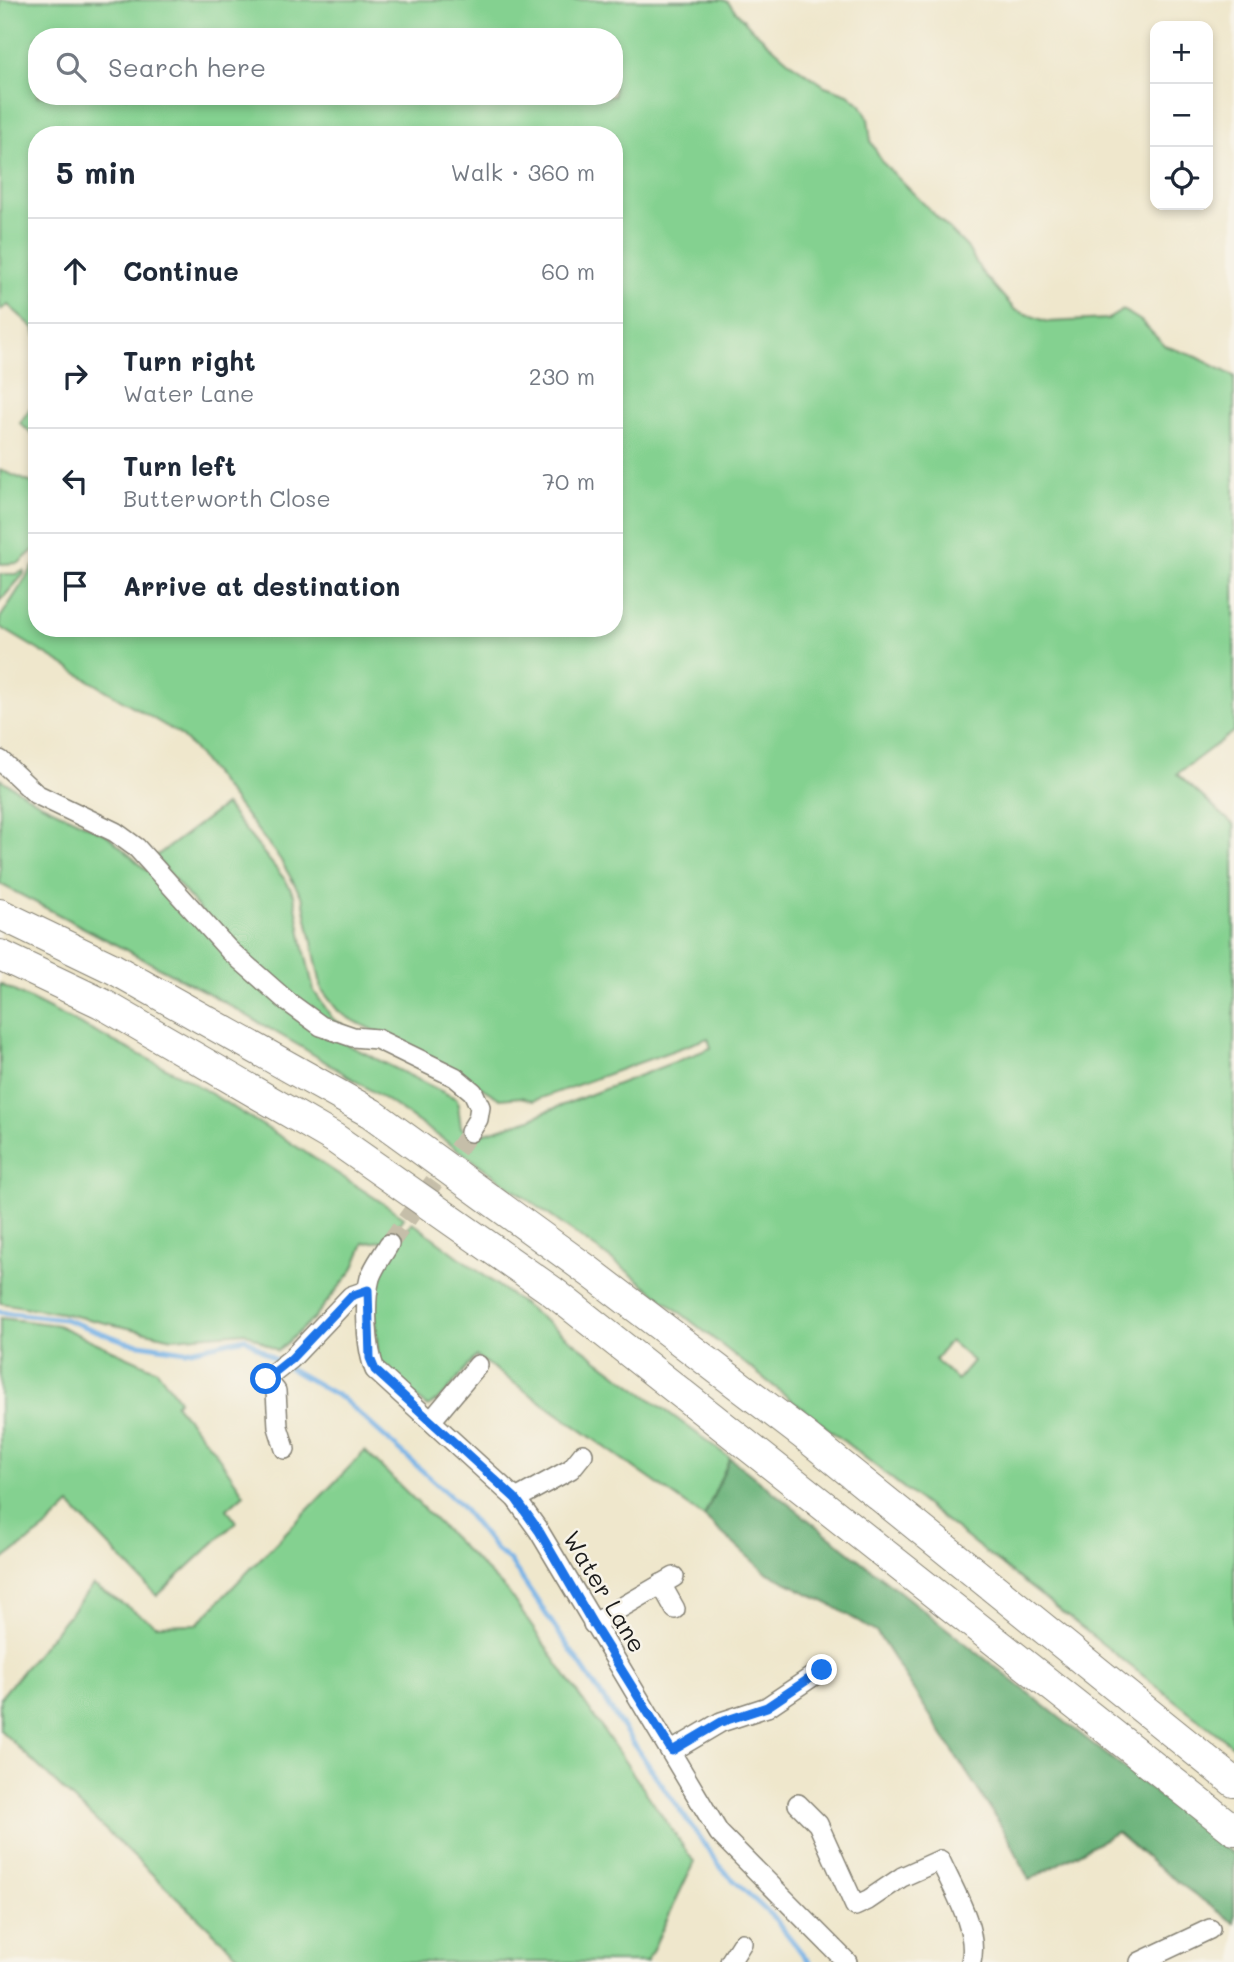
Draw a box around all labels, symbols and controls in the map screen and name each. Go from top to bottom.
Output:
map controls [1150,21,1213,210]
button: + [1150,21,1213,84]
search box [28,28,623,105]
icon: search [52,48,90,86]
text: Search here [108,50,266,84]
button: − [1150,84,1213,147]
button: locate [1150,147,1213,210]
text: 5 min [56,152,136,192]
text: Walk · 360 m [450,157,595,187]
icon: ahead [56,252,94,290]
text: Continue [123,254,239,288]
text: 60 m [541,256,595,286]
text: Turn right [123,344,256,378]
icon: right [56,357,94,395]
text: 230 m [529,361,595,391]
text: Water Lane [123,378,254,408]
text: Turn left [123,449,236,483]
icon: left [56,462,94,500]
text: 70 m [542,466,595,496]
text: Butterworth Close [123,483,331,513]
icon: arrive [56,567,94,605]
text: Arrive at destination [123,569,400,603]
route start [250,1363,281,1394]
street label: Water Lane [557,1525,654,1658]
route end [806,1654,837,1685]

